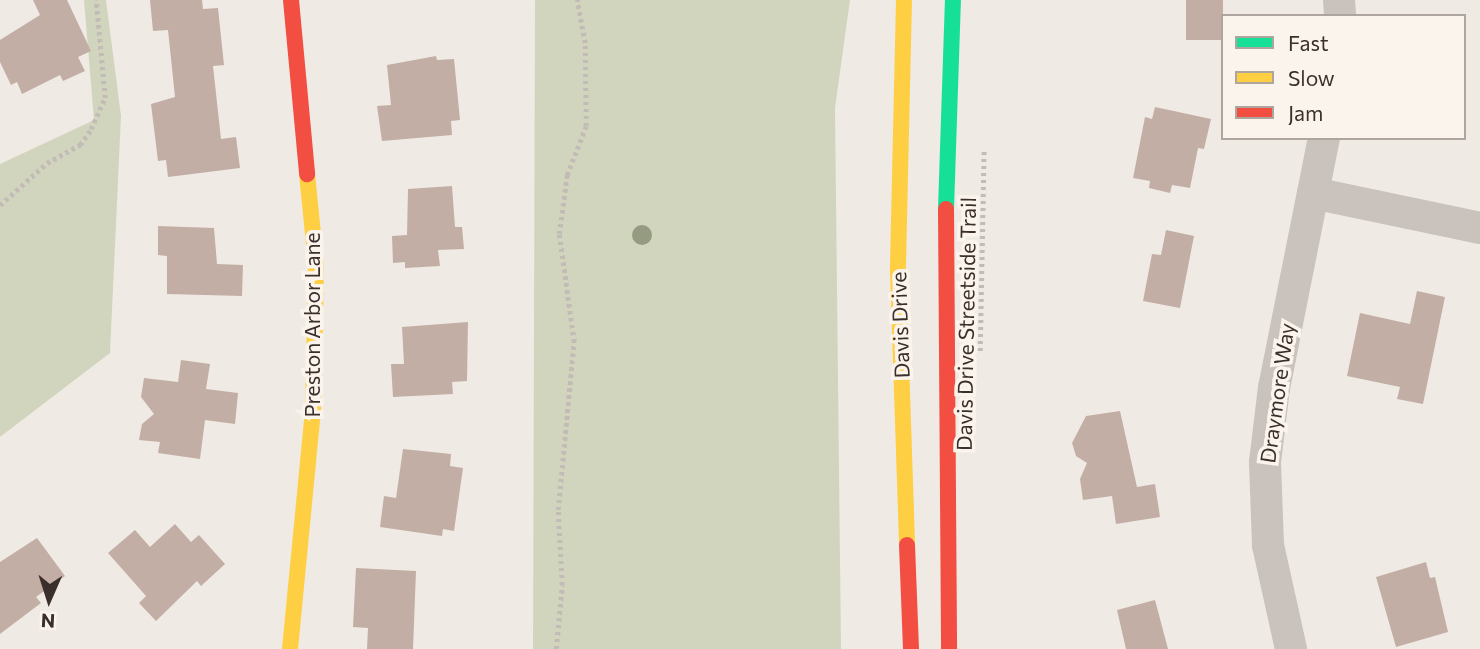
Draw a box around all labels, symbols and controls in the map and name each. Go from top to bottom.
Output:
legend [1221,14,1466,140]
text: Fast [1288,30,1329,55]
text: Slow [1288,65,1335,90]
text: Jam [1288,100,1323,125]
street label: Davis Drive Streetside Trail [951,197,981,451]
street label: Preston Arbor Lane [299,232,325,418]
street label: Davis Drive [886,271,914,379]
street label: Draymore Way [1255,321,1299,465]
north arrow [14,565,84,635]
text: N [40,610,56,633]

